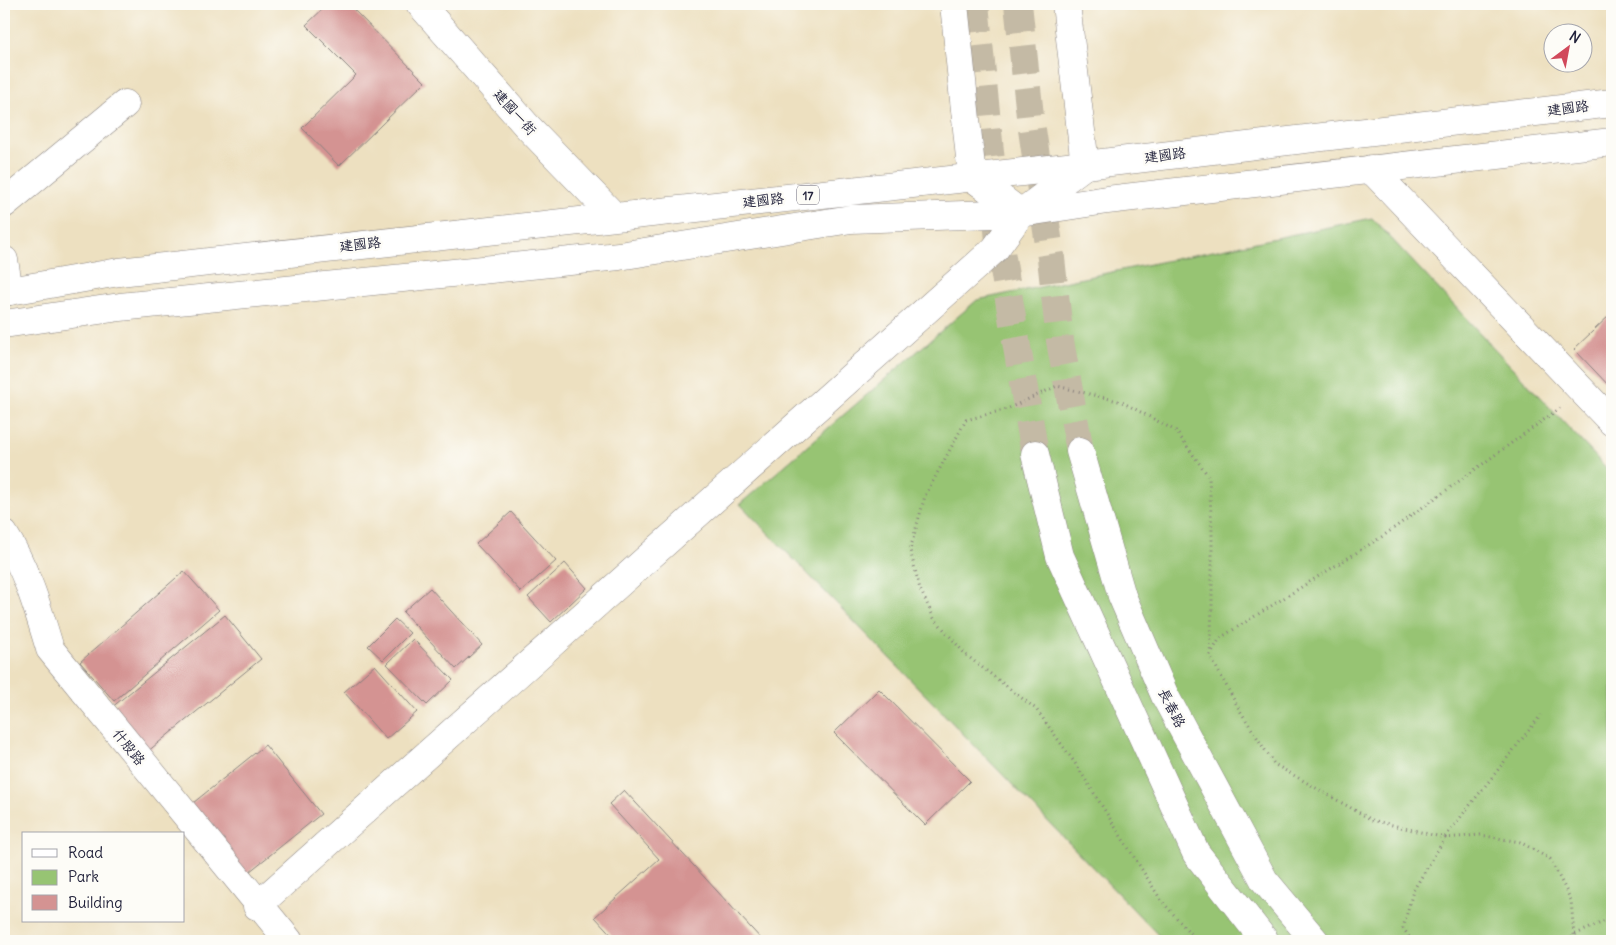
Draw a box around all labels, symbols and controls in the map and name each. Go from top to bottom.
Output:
north arrow [1544,22,1594,72]
text: N [1566,27,1584,47]
street label: 建國一街 [490,85,540,139]
street label: 建國路 [1546,97,1590,119]
street label: 建國路 [1143,144,1187,166]
road number: 17 [797,186,819,204]
street label: 建國路 [741,189,785,211]
street label: 建國路 [338,233,382,255]
street label: 長春路 [1154,685,1190,731]
street label: 什股路 [109,725,149,769]
legend [22,832,185,922]
text: Road [68,843,103,862]
text: Park [68,867,99,886]
text: Building [68,893,123,912]

